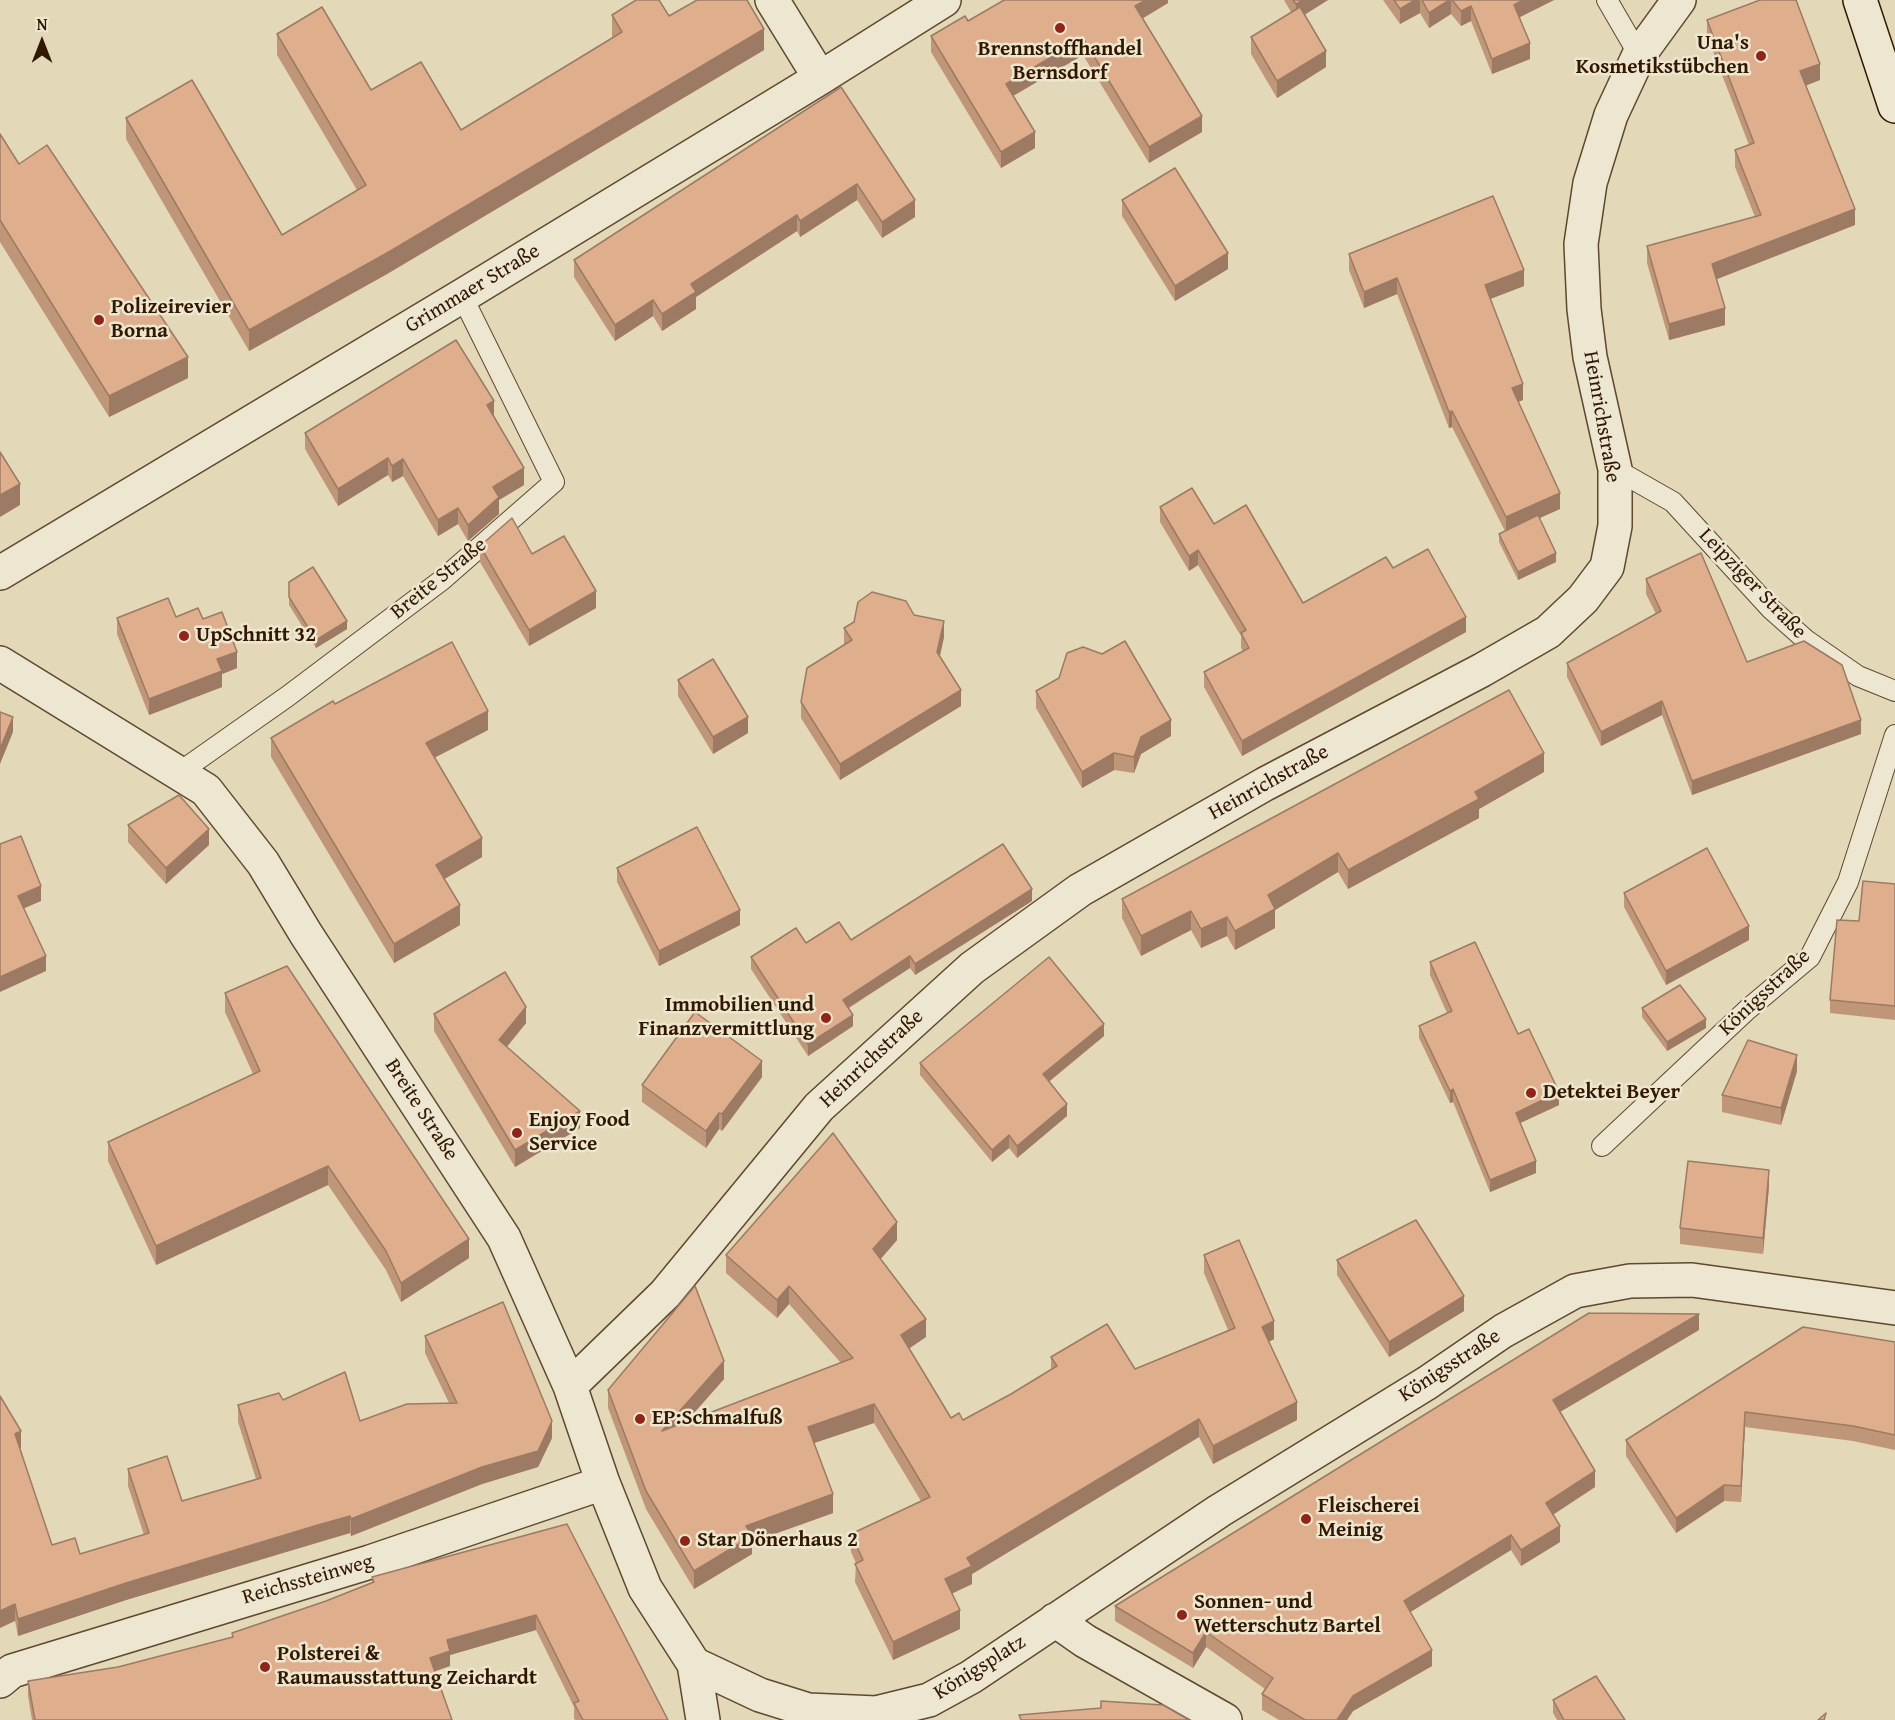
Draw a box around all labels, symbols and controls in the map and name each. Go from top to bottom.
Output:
north arrow [12,12,72,72]
text: N [37,12,47,36]
marker: Brennstoffhandel Bernsdorf [1053,21,1067,35]
place label: Una's Kosmetikstübchen [1576,31,1749,81]
place label: Brennstoffhandel Bernsdorf [978,37,1142,87]
marker: Una's Kosmetikstübchen [1754,49,1768,63]
street label: Grimmaer Straße [401,239,545,339]
place label: Polizeirevier Borna [111,295,231,345]
marker: Polizeirevier Borna [92,313,106,327]
street label: Heinrichstraße [1577,349,1625,485]
street label: Leipziger Straße [1693,523,1811,645]
street label: Breite Straße [386,533,492,625]
place label: UpSchnitt 32 [196,623,316,649]
marker: UpSchnitt 32 [177,629,191,643]
street label: Heinrichstraße [1205,740,1333,826]
street label: Königsstraße [1714,944,1816,1042]
place label: Immobilien und Finanzvermittlung [638,993,814,1043]
street label: Heinrichstraße [815,1004,929,1114]
marker: Immobilien und Finanzvermittlung [819,1011,833,1025]
street label: Breite Straße [379,1054,463,1166]
place label: Detektei Beyer [1543,1080,1680,1106]
marker: Detektei Beyer [1524,1086,1538,1100]
place label: Enjoy Food Service [529,1108,630,1158]
marker: Enjoy Food Service [510,1126,524,1140]
street label: Königsstraße [1395,1324,1505,1408]
place label: EP:Schmalfuß [652,1406,783,1432]
marker: EP:Schmalfuß [633,1412,647,1426]
place label: Fleischerei Meinig [1318,1494,1419,1544]
marker: Fleischerei Meinig [1299,1512,1313,1526]
place label: Star Dönerhaus 2 [697,1528,858,1554]
marker: Star Dönerhaus 2 [678,1534,692,1548]
street label: Reichssteinweg [240,1549,376,1611]
place label: Sonnen- und Wetterschutz Bartel [1194,1590,1381,1640]
marker: Sonnen- und Wetterschutz Bartel [1175,1608,1189,1622]
street label: Königsplatz [929,1630,1031,1706]
place label: Polsterei & Raumausstattung Zeichardt [277,1642,537,1692]
marker: Polsterei & Raumausstattung Zeichardt [258,1660,272,1674]

